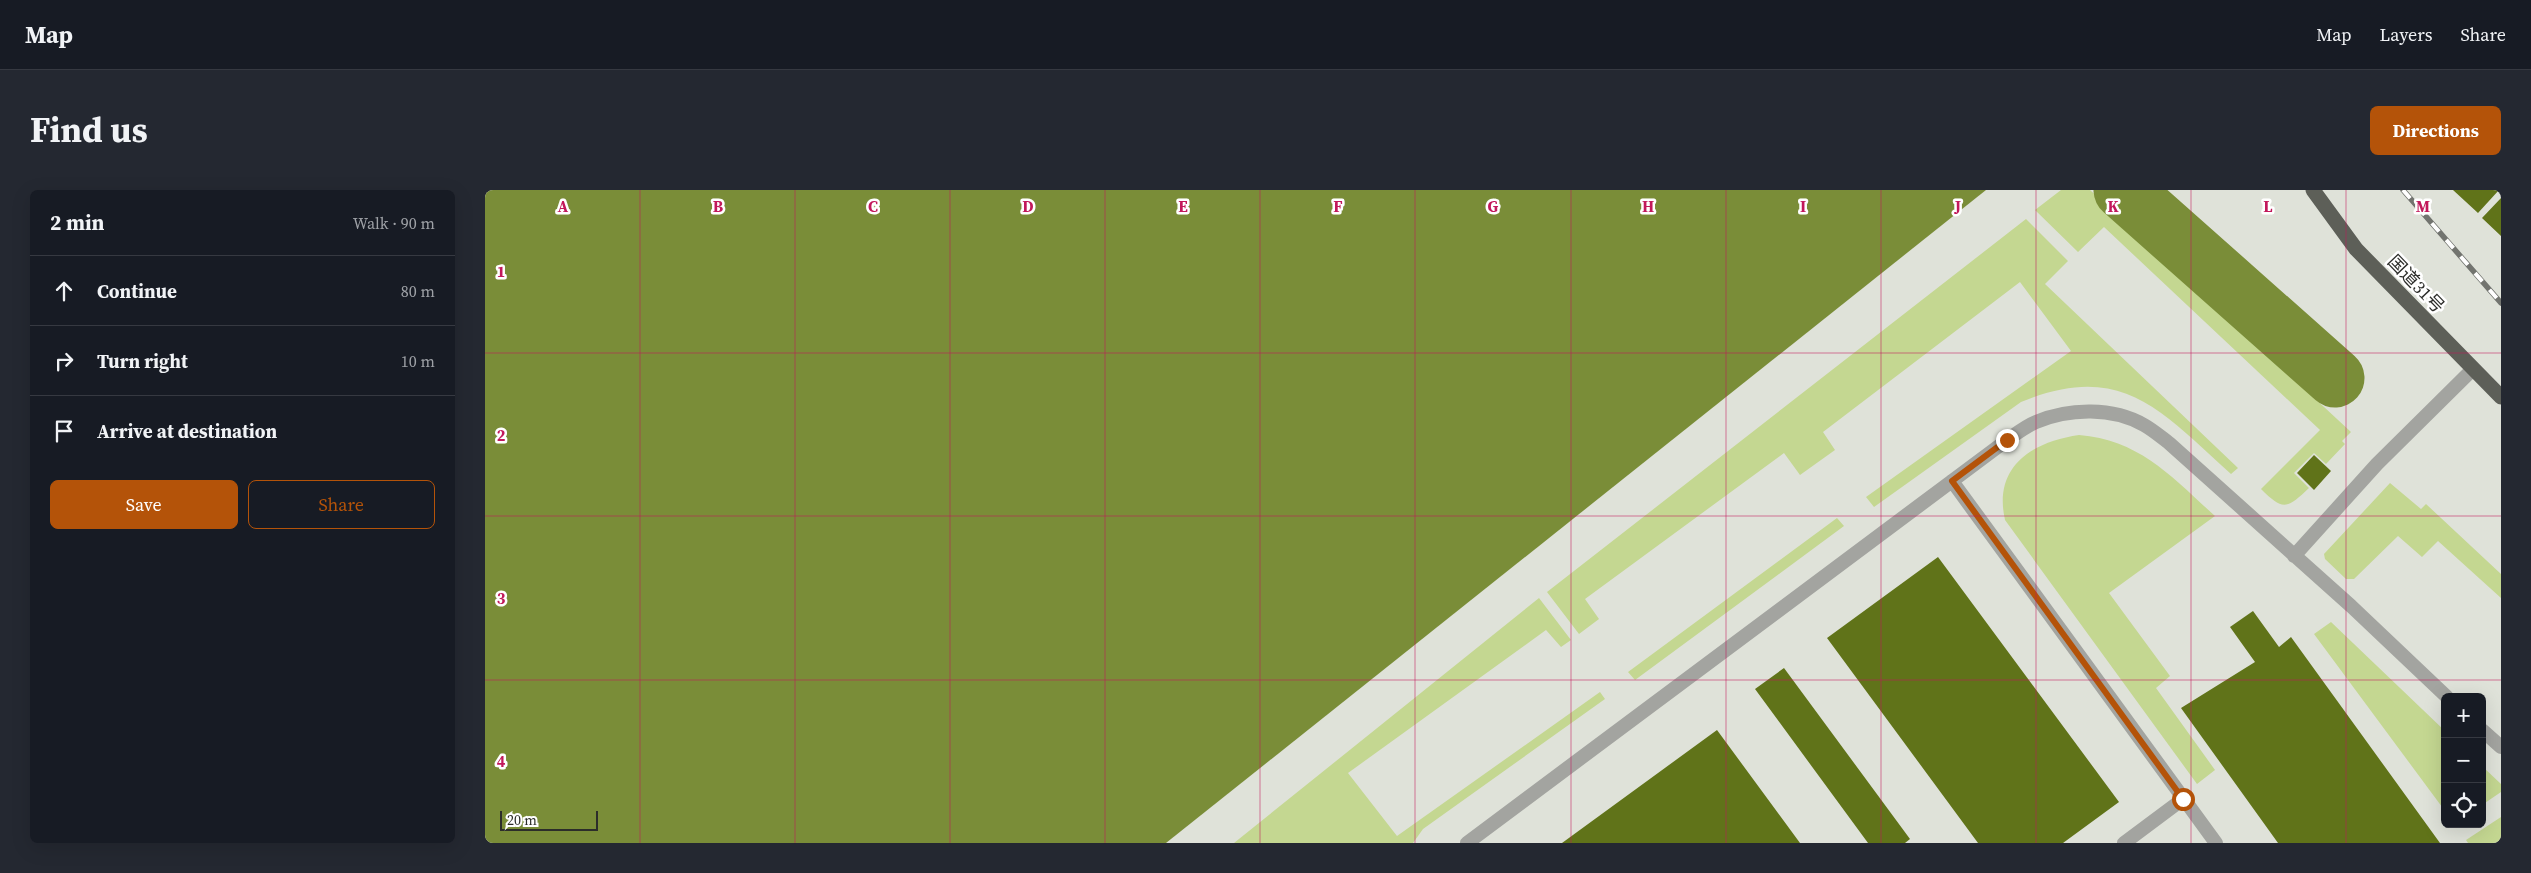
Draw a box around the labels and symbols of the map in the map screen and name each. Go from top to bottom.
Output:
text: A [558,195,569,217]
text: B [713,195,724,217]
text: C [868,195,878,217]
text: D [1022,195,1034,217]
text: E [1178,195,1188,217]
text: F [1333,195,1343,217]
text: G [1488,195,1499,217]
text: H [1642,195,1654,217]
text: I [1800,195,1806,217]
text: J [1954,195,1961,217]
text: K [2107,195,2119,217]
text: L [2263,195,2273,217]
text: M [2416,195,2430,217]
street label: 国道31号 [2382,249,2450,318]
text: 1 [497,260,505,282]
text: 2 [497,424,506,446]
route end [1996,429,2019,452]
text: 3 [497,587,506,609]
text: 4 [497,750,506,772]
route start [2172,788,2195,811]
scale bar [500,808,597,831]

